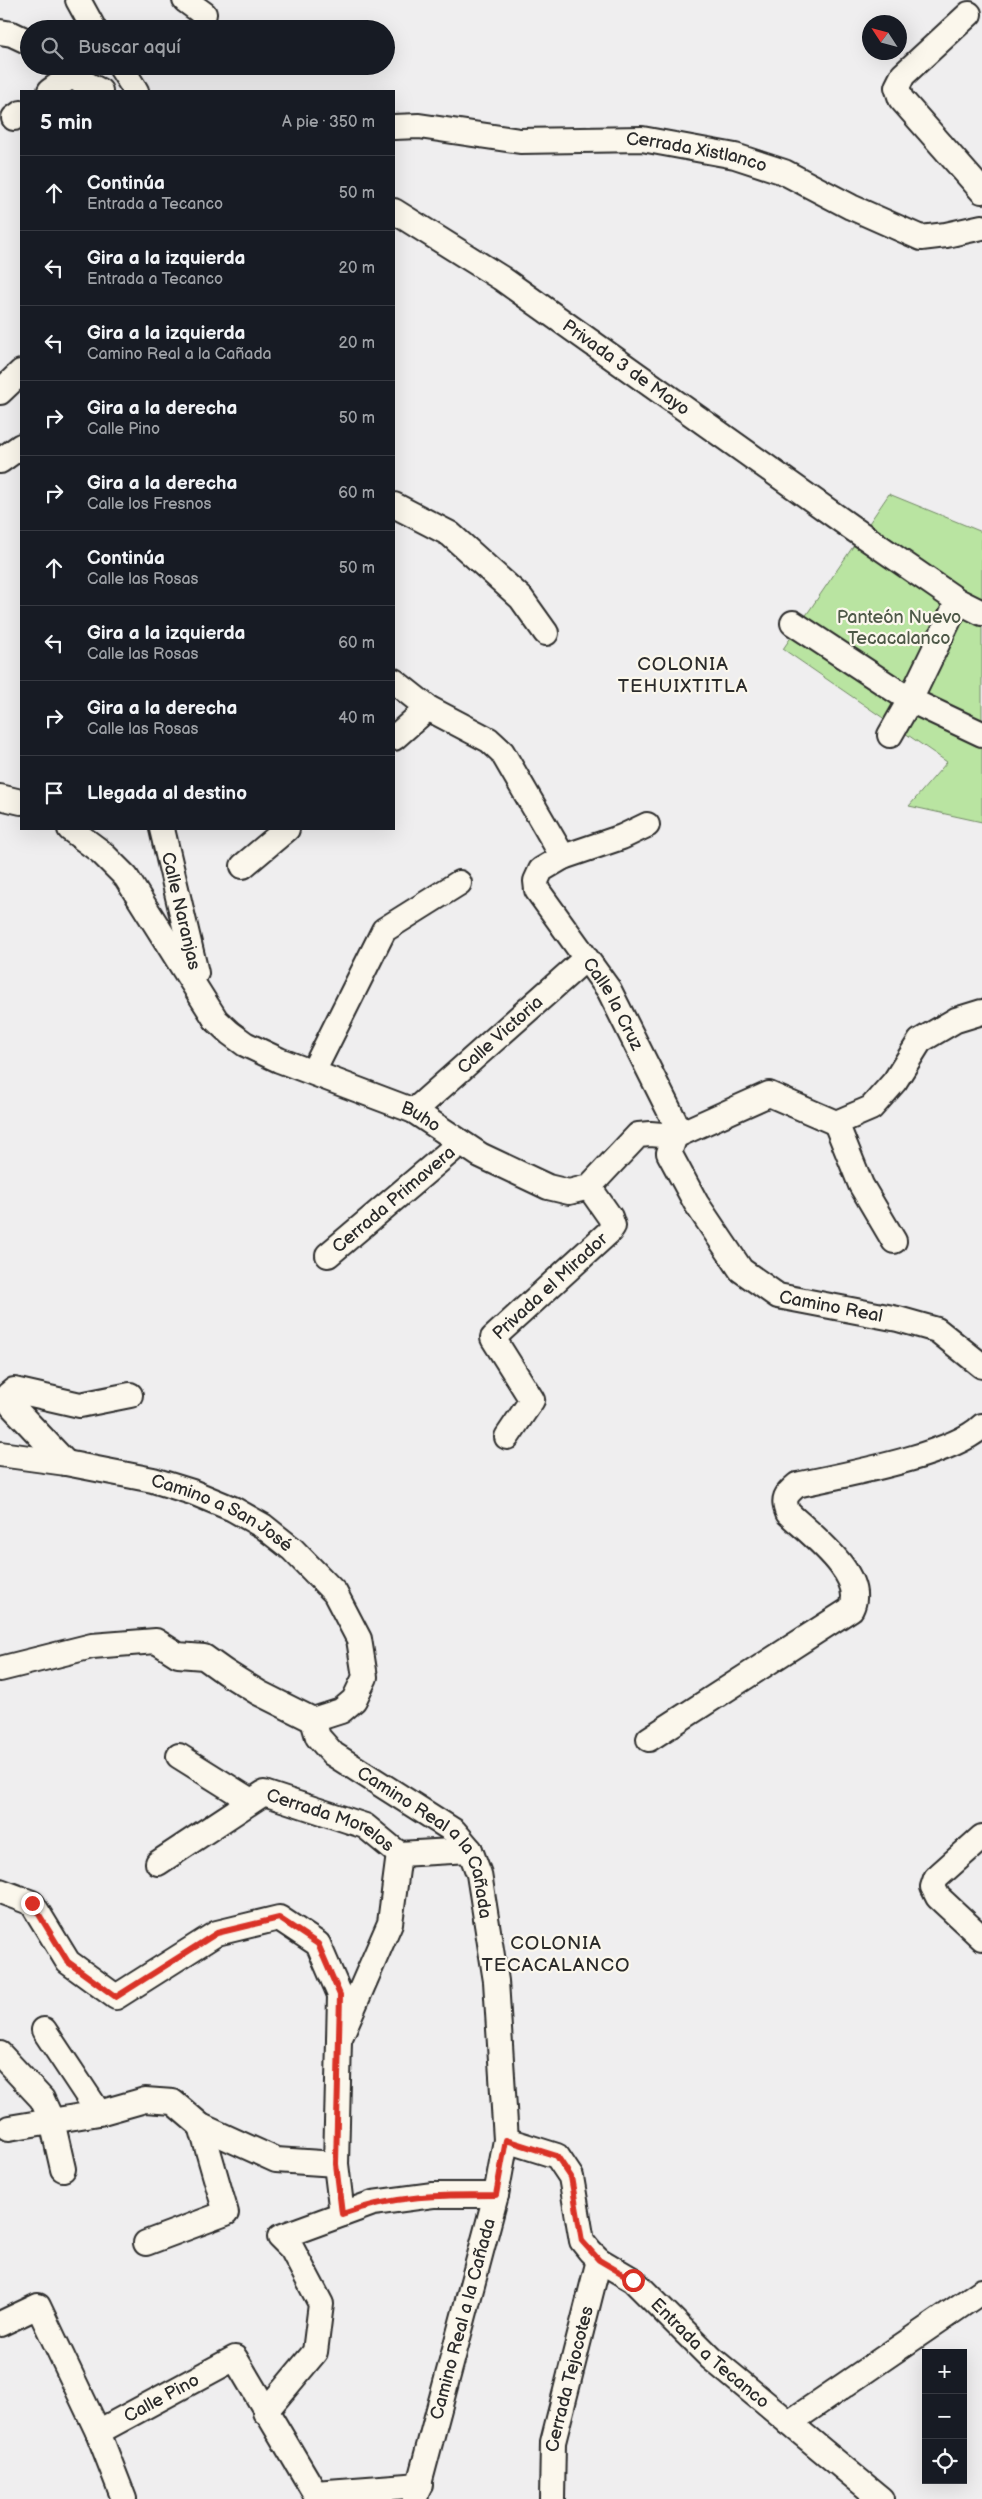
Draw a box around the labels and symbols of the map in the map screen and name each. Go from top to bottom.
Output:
north arrow [862,15,907,60]
street label: Cerrada Xistlanco [626,128,770,176]
street label: Privada 3 de Mayo [559,315,694,419]
park label: Panteón Nuevo Tecacalanco [837,607,961,649]
district label: COLONIA TEHUIXTITLA [618,653,748,698]
street label: Calle Naranjas [157,850,205,972]
street label: Calle la Cruz [578,953,648,1054]
street label: Calle Victoria [453,991,547,1078]
street label: Buho [398,1097,445,1136]
street label: Cerrada Primavera [328,1141,459,1257]
street label: Privada el Mirador [488,1228,612,1344]
street label: Camino Real [777,1286,885,1326]
street label: Camino a San José [149,1470,297,1556]
street label: Camino Real a la Cañada [353,1762,496,1920]
street label: Cerrada Morelos [264,1784,398,1856]
route end [21,1892,44,1915]
district label: COLONIA TECACALANCO [481,1932,631,1977]
street label: Camino Real a la Cañada [426,2216,500,2422]
route start [622,2269,645,2292]
street label: Entrada a Tecanco [647,2294,774,2412]
street label: Cerrada Tejocotes [542,2304,597,2452]
street label: Calle Pino [120,2369,203,2427]

